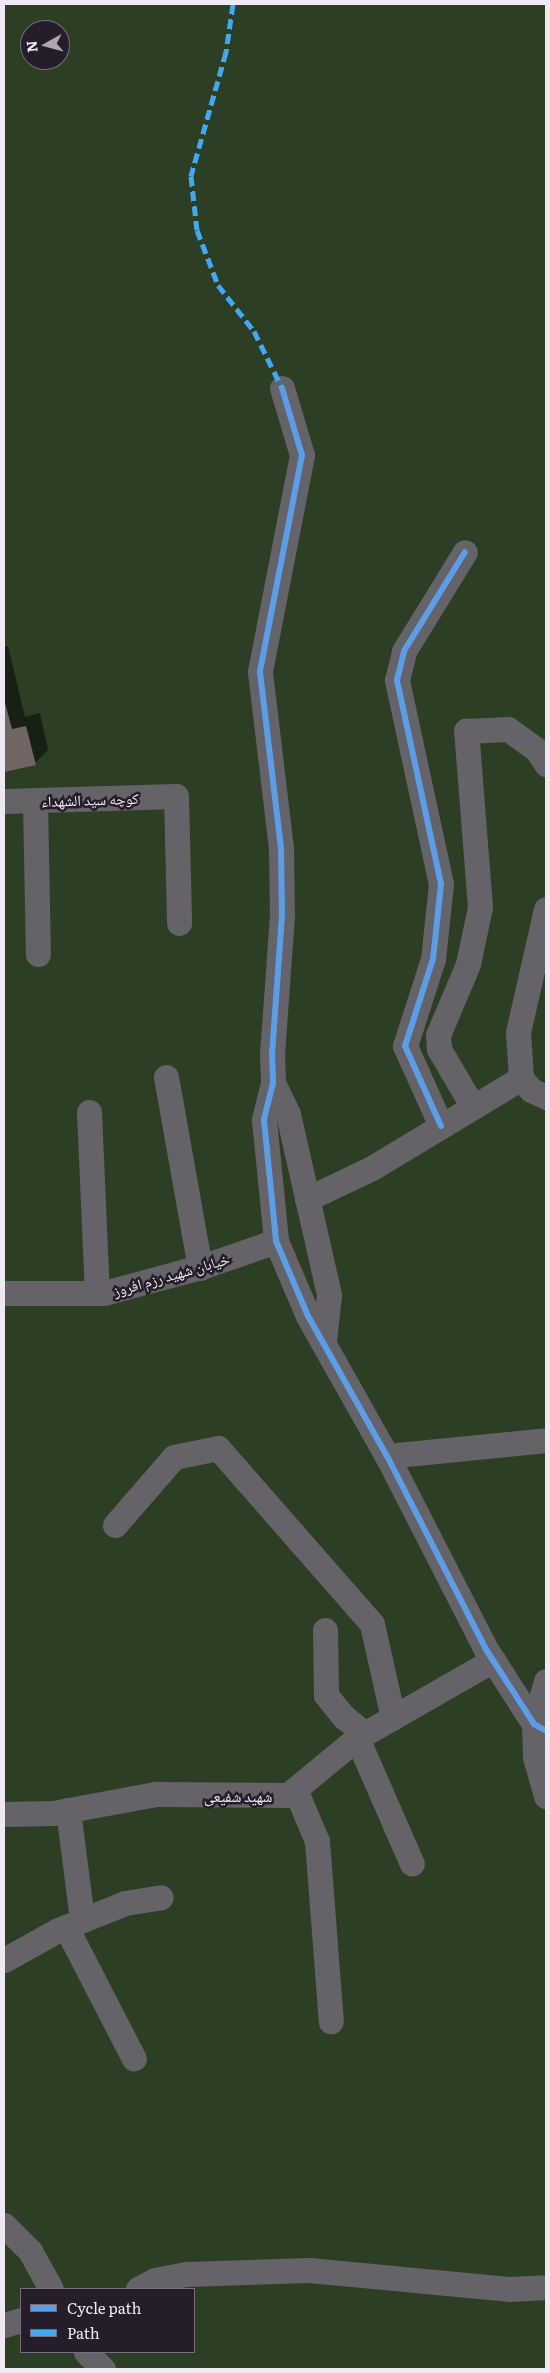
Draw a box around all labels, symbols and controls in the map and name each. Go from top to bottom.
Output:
north arrow [20,20,70,70]
text: N [20,40,42,54]
street label: کوچه سید الشهداء [41,788,139,810]
street label: خیابان شهید رزم افروز [111,1249,231,1299]
street label: شهید شفیعی [204,1787,272,1805]
legend [20,2288,195,2353]
text: Cycle path [67,2296,141,2319]
text: Path [67,2321,100,2344]

